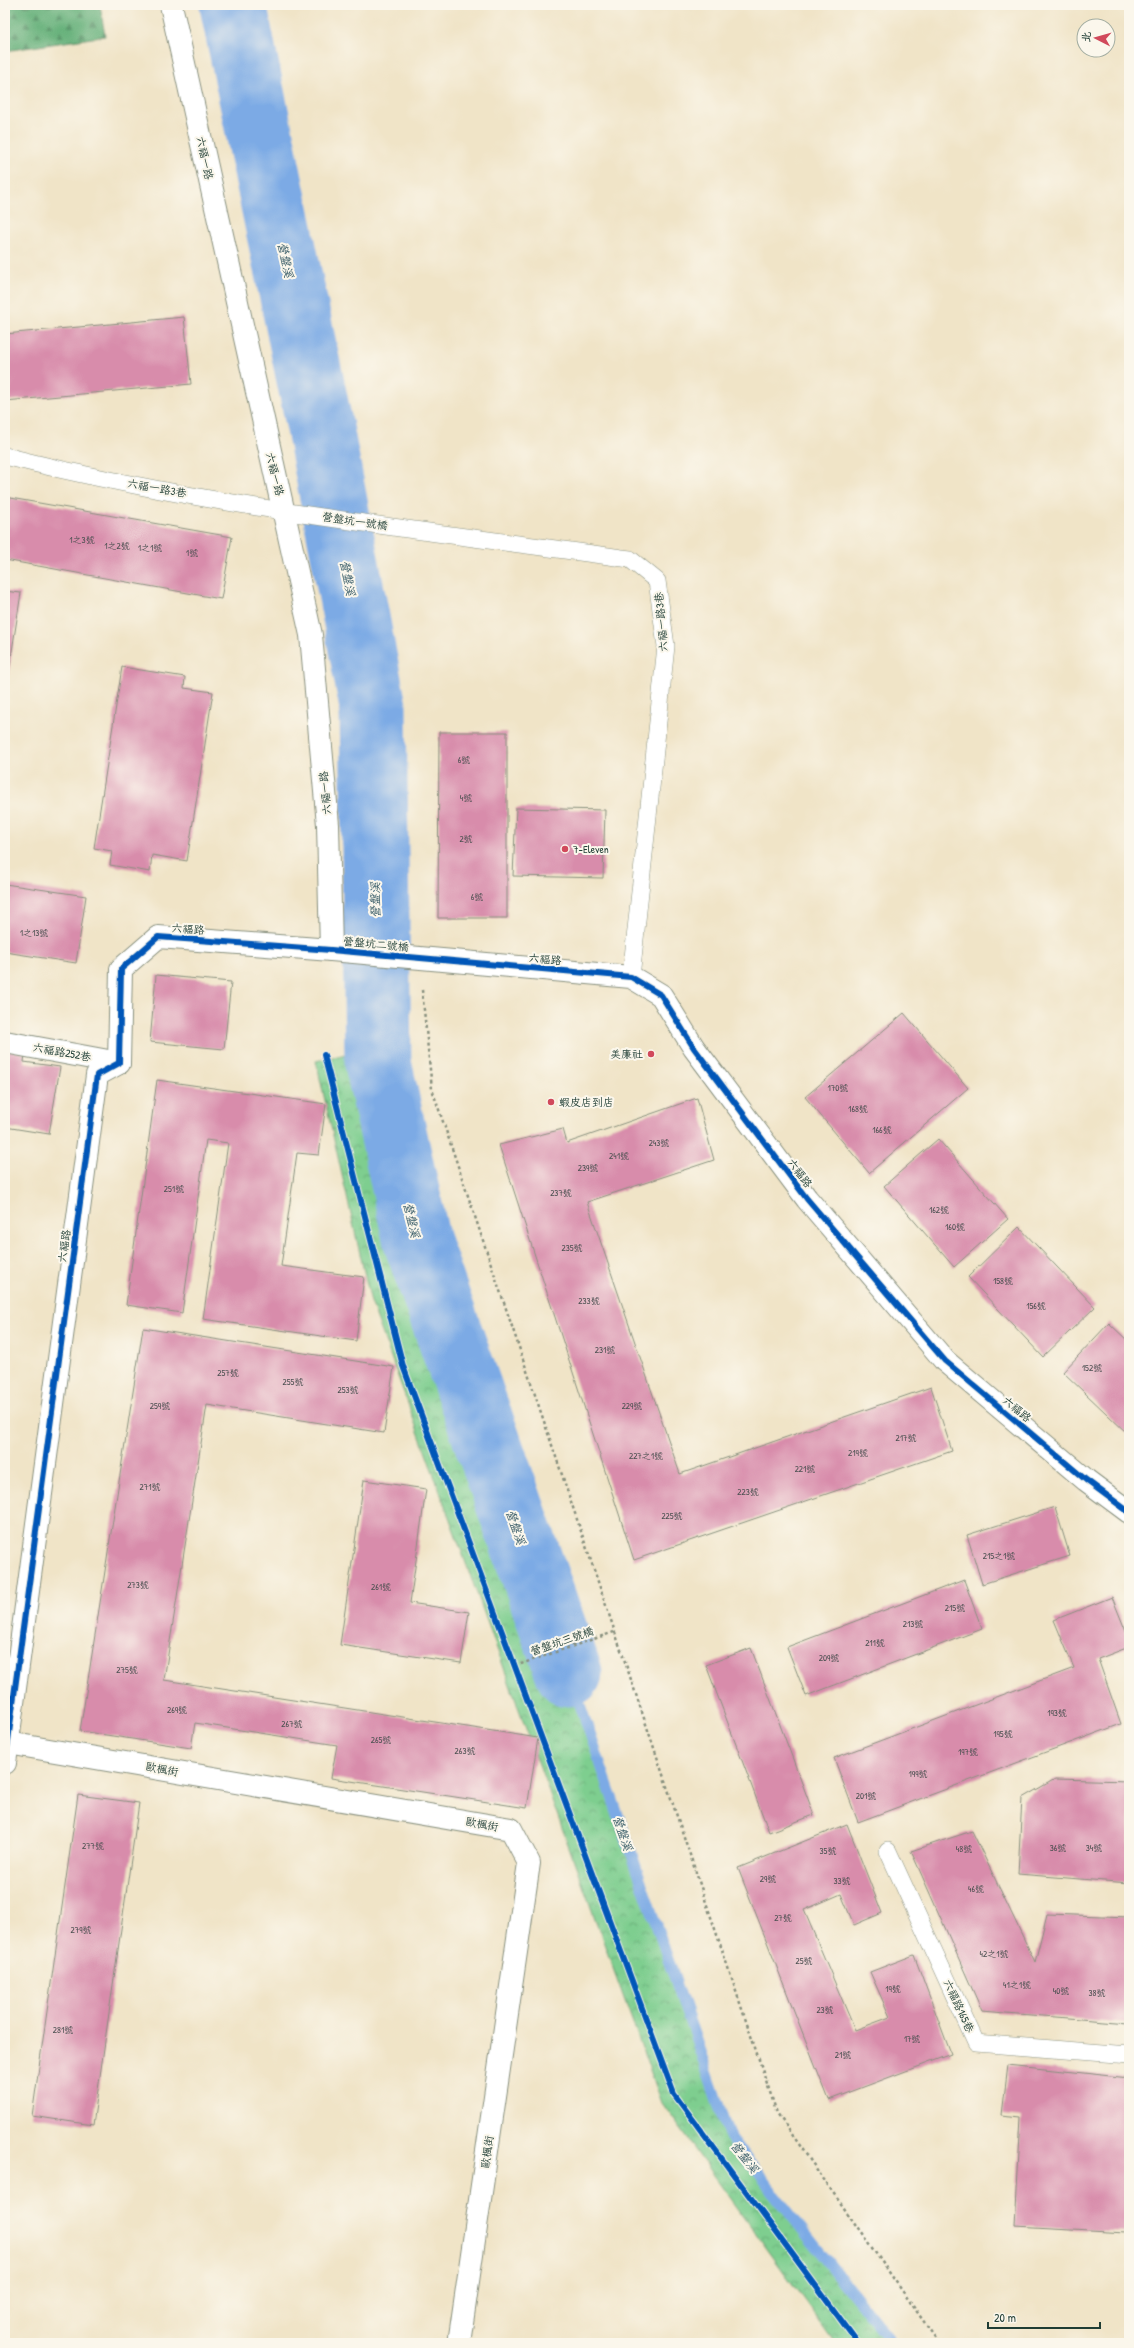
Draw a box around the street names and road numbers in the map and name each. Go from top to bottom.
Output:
street label: 六福一路 [194,135,216,181]
street label: 六福一路 [263,451,287,497]
street label: 六福一路3巷 [126,476,188,500]
street label: 營盤坑一號橋 [321,509,389,533]
street label: 六福一路3巷 [651,592,671,652]
street label: 六福一路 [316,770,334,816]
street label: 六福路 [171,921,205,937]
street label: 營盤坑二號橋 [343,934,409,954]
street label: 六福路 [528,951,562,967]
street label: 六福路252巷 [32,1040,92,1064]
street label: 六福路 [784,1156,816,1190]
street label: 六福路 [55,1229,73,1263]
street label: 六福路 [1000,1393,1034,1425]
street label: 營盤坑三號橋 [529,1624,595,1658]
street label: 歐楓街 [145,1759,180,1779]
street label: 歐楓街 [465,1814,500,1834]
street label: 六福路165巷 [941,1977,977,2035]
street label: 歐楓街 [478,2134,496,2169]

